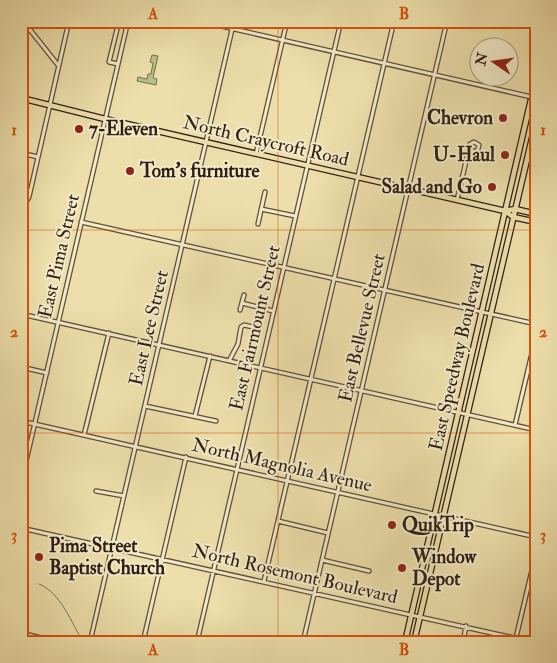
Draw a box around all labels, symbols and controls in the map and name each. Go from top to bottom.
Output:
text: A [147,4,159,24]
text: B [399,4,409,24]
north arrow [470,38,520,88]
text: N [472,51,492,68]
place label: Chevron [427,106,493,130]
street label: North Craycroft Road [181,110,352,172]
marker: Chevron [497,112,509,124]
place label: 7-Eleven [89,117,158,141]
text: 1 [11,120,17,140]
text: 1 [540,120,546,140]
marker: 7-Eleven [73,123,85,135]
place label: U-Haul [433,143,495,167]
marker: U-Haul [499,149,511,161]
place label: Tom's furniture [139,159,259,183]
marker: Tom's furniture [124,165,136,177]
place label: Salad and Go [382,175,482,199]
marker: Salad and Go [486,181,498,193]
street label: East Pima Street [33,192,85,320]
street label: East Fairmount Street [224,243,286,413]
street label: East Bellevue Street [333,251,391,405]
street label: East Speedway Boulevard [424,260,491,453]
street label: East Lee Street [124,268,174,388]
text: 2 [10,322,18,342]
text: 2 [539,322,547,342]
street label: North Magnolia Avenue [190,433,374,497]
place label: QuikTrip [402,513,474,538]
marker: QuikTrip [386,519,398,531]
text: 3 [11,525,17,545]
text: 3 [540,525,546,545]
place label: Pima Street Baptist Church [49,534,165,581]
street label: North Rosemont Boulevard [190,539,401,609]
place label: Window Depot [411,545,478,592]
marker: Pima Street Baptist Church [33,551,45,563]
marker: Window Depot [396,562,408,574]
text: A [147,640,159,660]
text: B [399,640,409,660]

